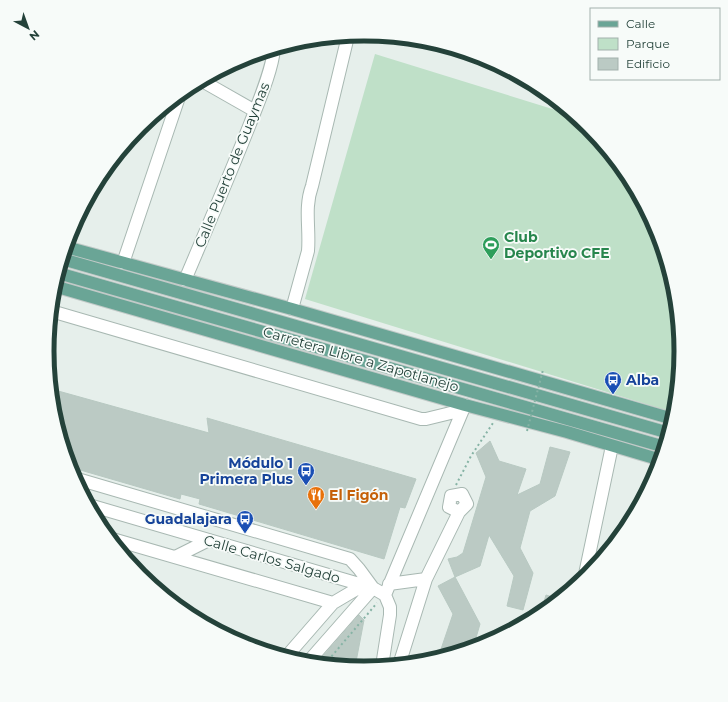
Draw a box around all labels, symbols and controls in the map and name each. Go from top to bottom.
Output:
north arrow [8,8,48,48]
legend [590,8,720,80]
text: Calle [626,16,655,31]
text: N [27,27,43,44]
text: Parque [626,36,670,51]
text: Edificio [626,56,670,71]
street label: Calle Puerto de Guaymas [191,80,274,250]
place label: Club Deportivo CFE [504,228,610,262]
sports icon: Club Deportivo CFE [481,235,501,260]
street label: Carretera Libre a Zapotlanejo [261,322,461,396]
bus stop icon: Alba [603,370,623,395]
place label: Alba [625,371,659,389]
place label: Módulo 1 Primera Plus [200,454,294,488]
bus stop icon: Módulo 1 Primera Plus [296,461,316,486]
restaurant icon: El Figón [306,485,326,510]
place label: El Figón [329,486,388,504]
bus stop icon: Guadalajara [235,509,255,534]
place label: Guadalajara [145,510,232,528]
street label: Calle Carlos Salgado [202,531,343,587]

